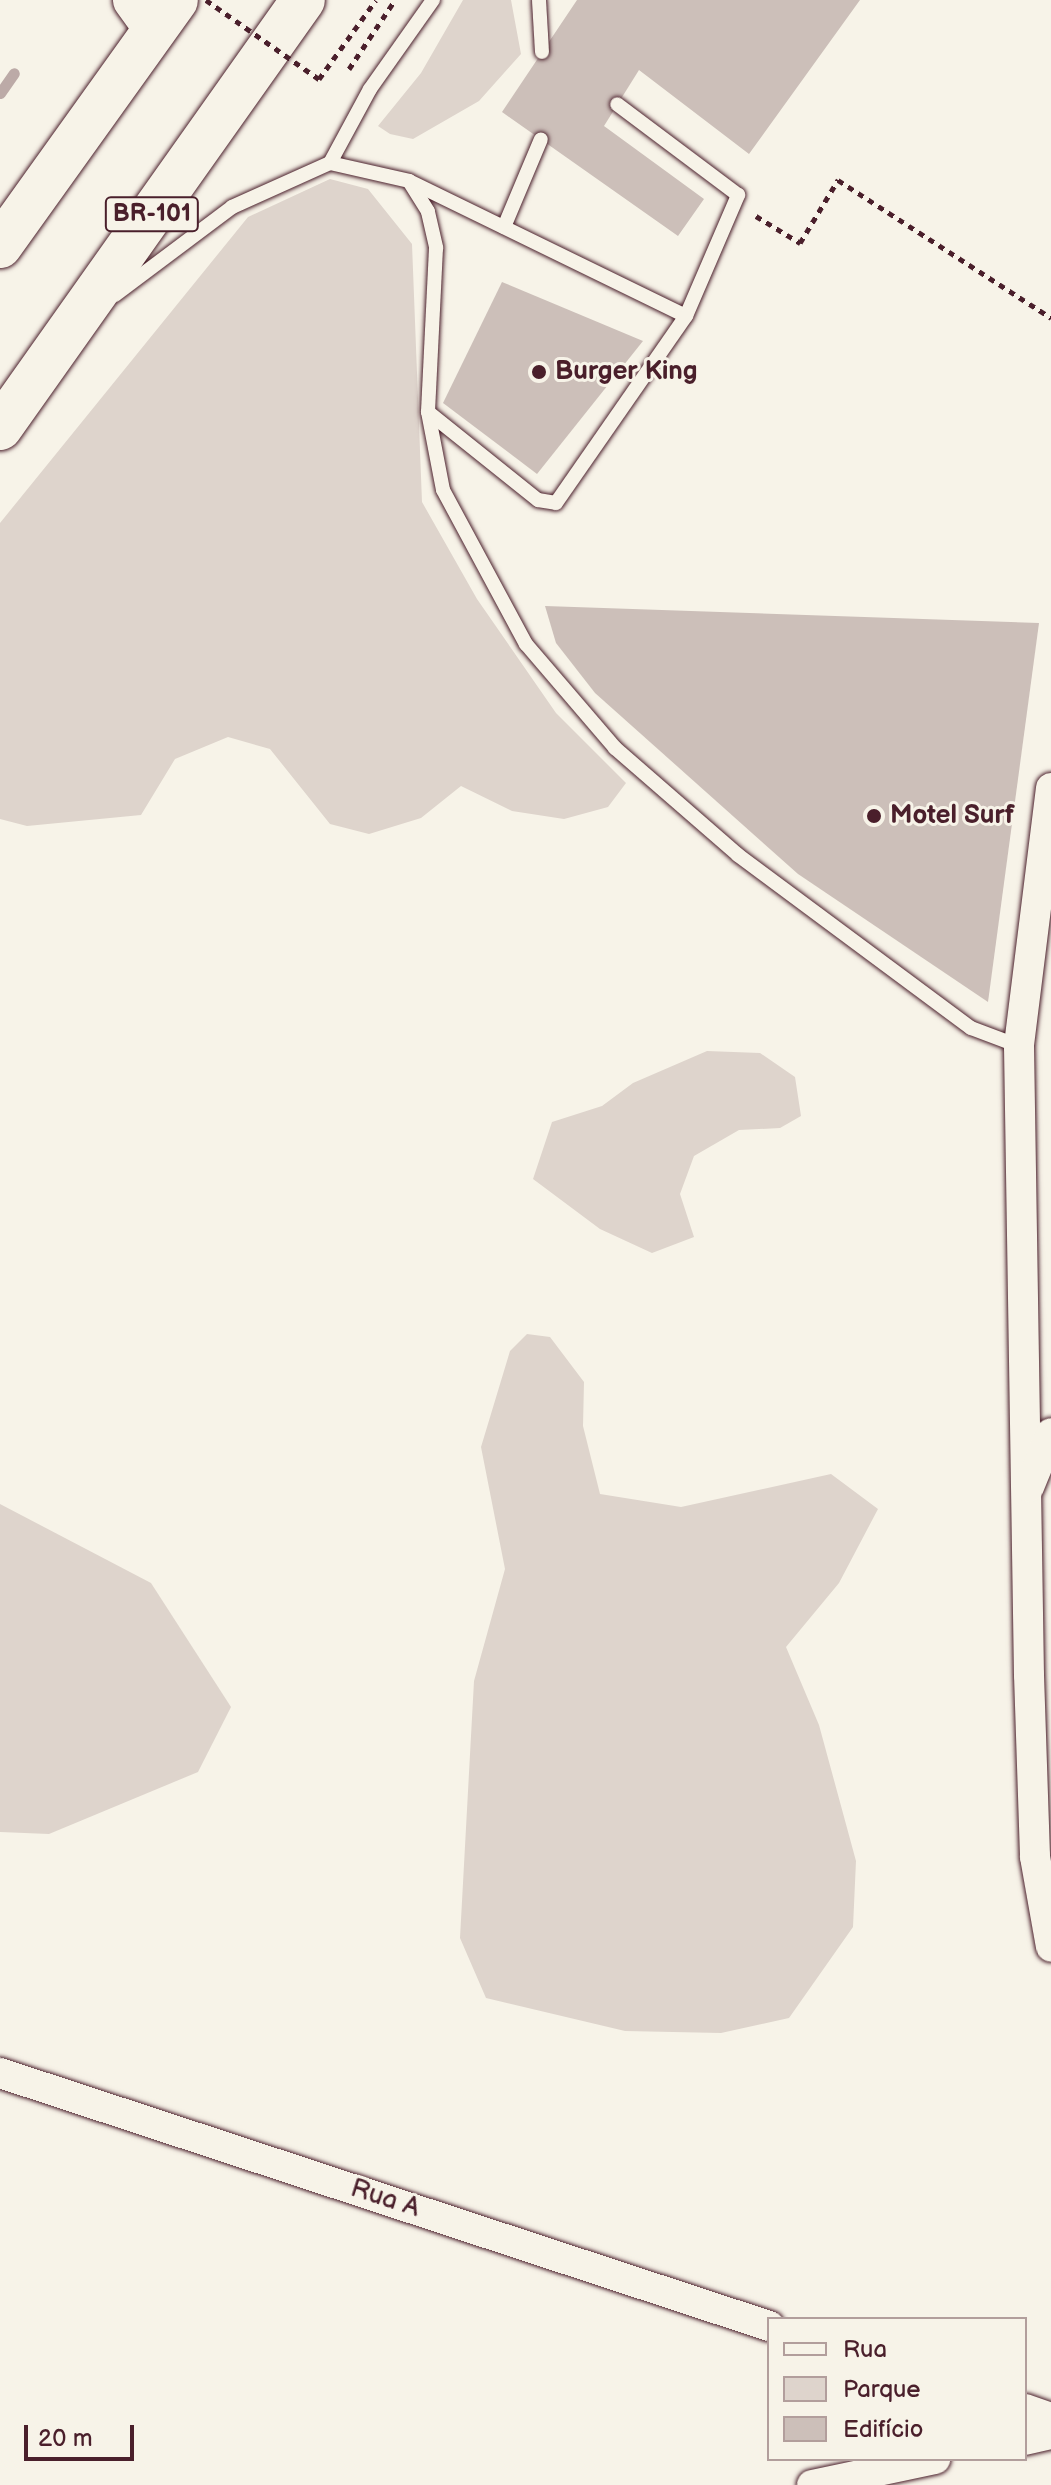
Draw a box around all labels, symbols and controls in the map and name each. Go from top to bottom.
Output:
road number: BR-101 [104,194,200,234]
place label: Burger King [555,356,698,388]
marker: Burger King [530,363,548,381]
place label: Motel Surf [890,800,1014,832]
marker: Motel Surf [865,807,883,825]
street label: Rua A [347,2173,423,2225]
legend [767,2317,1027,2461]
text: Rua [843,2335,887,2364]
text: Parque [843,2375,921,2404]
scale bar [28,2409,138,2459]
text: Edifício [843,2415,923,2444]
text: 20 m [38,2424,93,2453]

